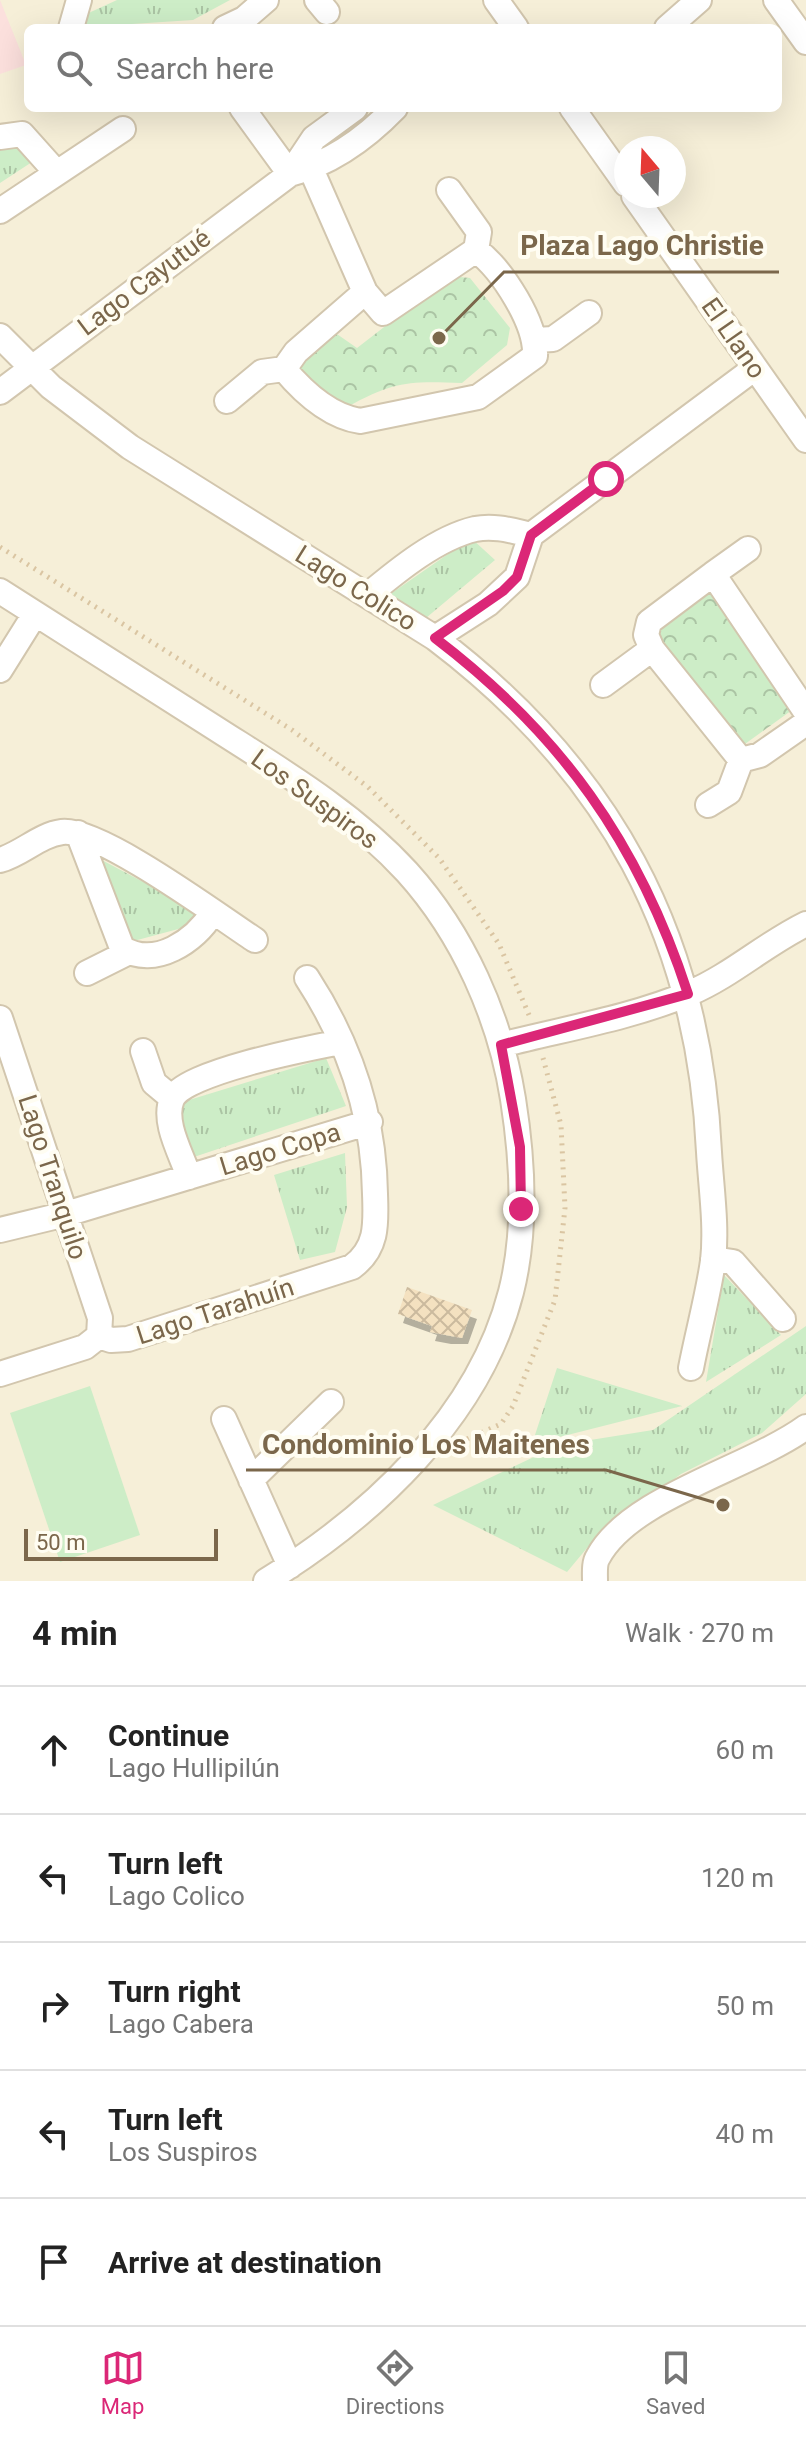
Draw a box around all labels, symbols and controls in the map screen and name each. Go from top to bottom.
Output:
search box [24,24,782,112]
icon: search [52,46,96,90]
text: Search here [116,51,274,86]
north arrow [614,136,686,208]
callout: Plaza Lago Christie [504,220,779,272]
street label: Lago Cayutué [72,222,216,342]
text: Plaza Lago Christie [520,229,764,262]
street label: El Llano [696,292,772,384]
route start [588,461,624,497]
street label: Lago Colico [290,539,422,637]
street label: Los Suspiros [246,743,384,855]
street label: Lago Tranquilo [12,1091,94,1263]
street label: Lago Copa [216,1116,344,1182]
route end [503,1191,539,1227]
street label: Lago Tarahuín [133,1271,297,1351]
callout: Condominio Los Maitenes [246,1418,606,1470]
text: Condominio Los Maitenes [262,1428,590,1461]
scale bar [24,1525,218,1561]
text: 50 m [36,1530,85,1555]
text: 4 min [32,1613,117,1653]
text: Walk · 270 m [625,1618,774,1648]
text: Continue [108,1718,229,1753]
icon: ahead [32,1728,76,1772]
text: 60 m [716,1735,774,1765]
text: Lago Hullipilún [108,1753,280,1783]
text: Turn left [108,1846,223,1881]
icon: left [32,1856,76,1900]
text: 120 m [701,1863,774,1893]
text: Lago Colico [108,1881,245,1911]
text: Turn right [108,1974,241,2009]
icon: right [32,1984,76,2028]
text: 50 m [716,1991,774,2021]
text: Lago Cabera [108,2009,254,2039]
text: Turn left [108,2102,223,2137]
icon: left [32,2112,76,2156]
text: 40 m [716,2119,774,2149]
text: Los Suspiros [108,2137,258,2167]
icon: arrive [32,2240,76,2284]
text: Arrive at destination [108,2245,382,2280]
tab: Map [101,2346,145,2419]
tab: Directions [346,2346,445,2419]
tab: Saved [646,2346,705,2419]

